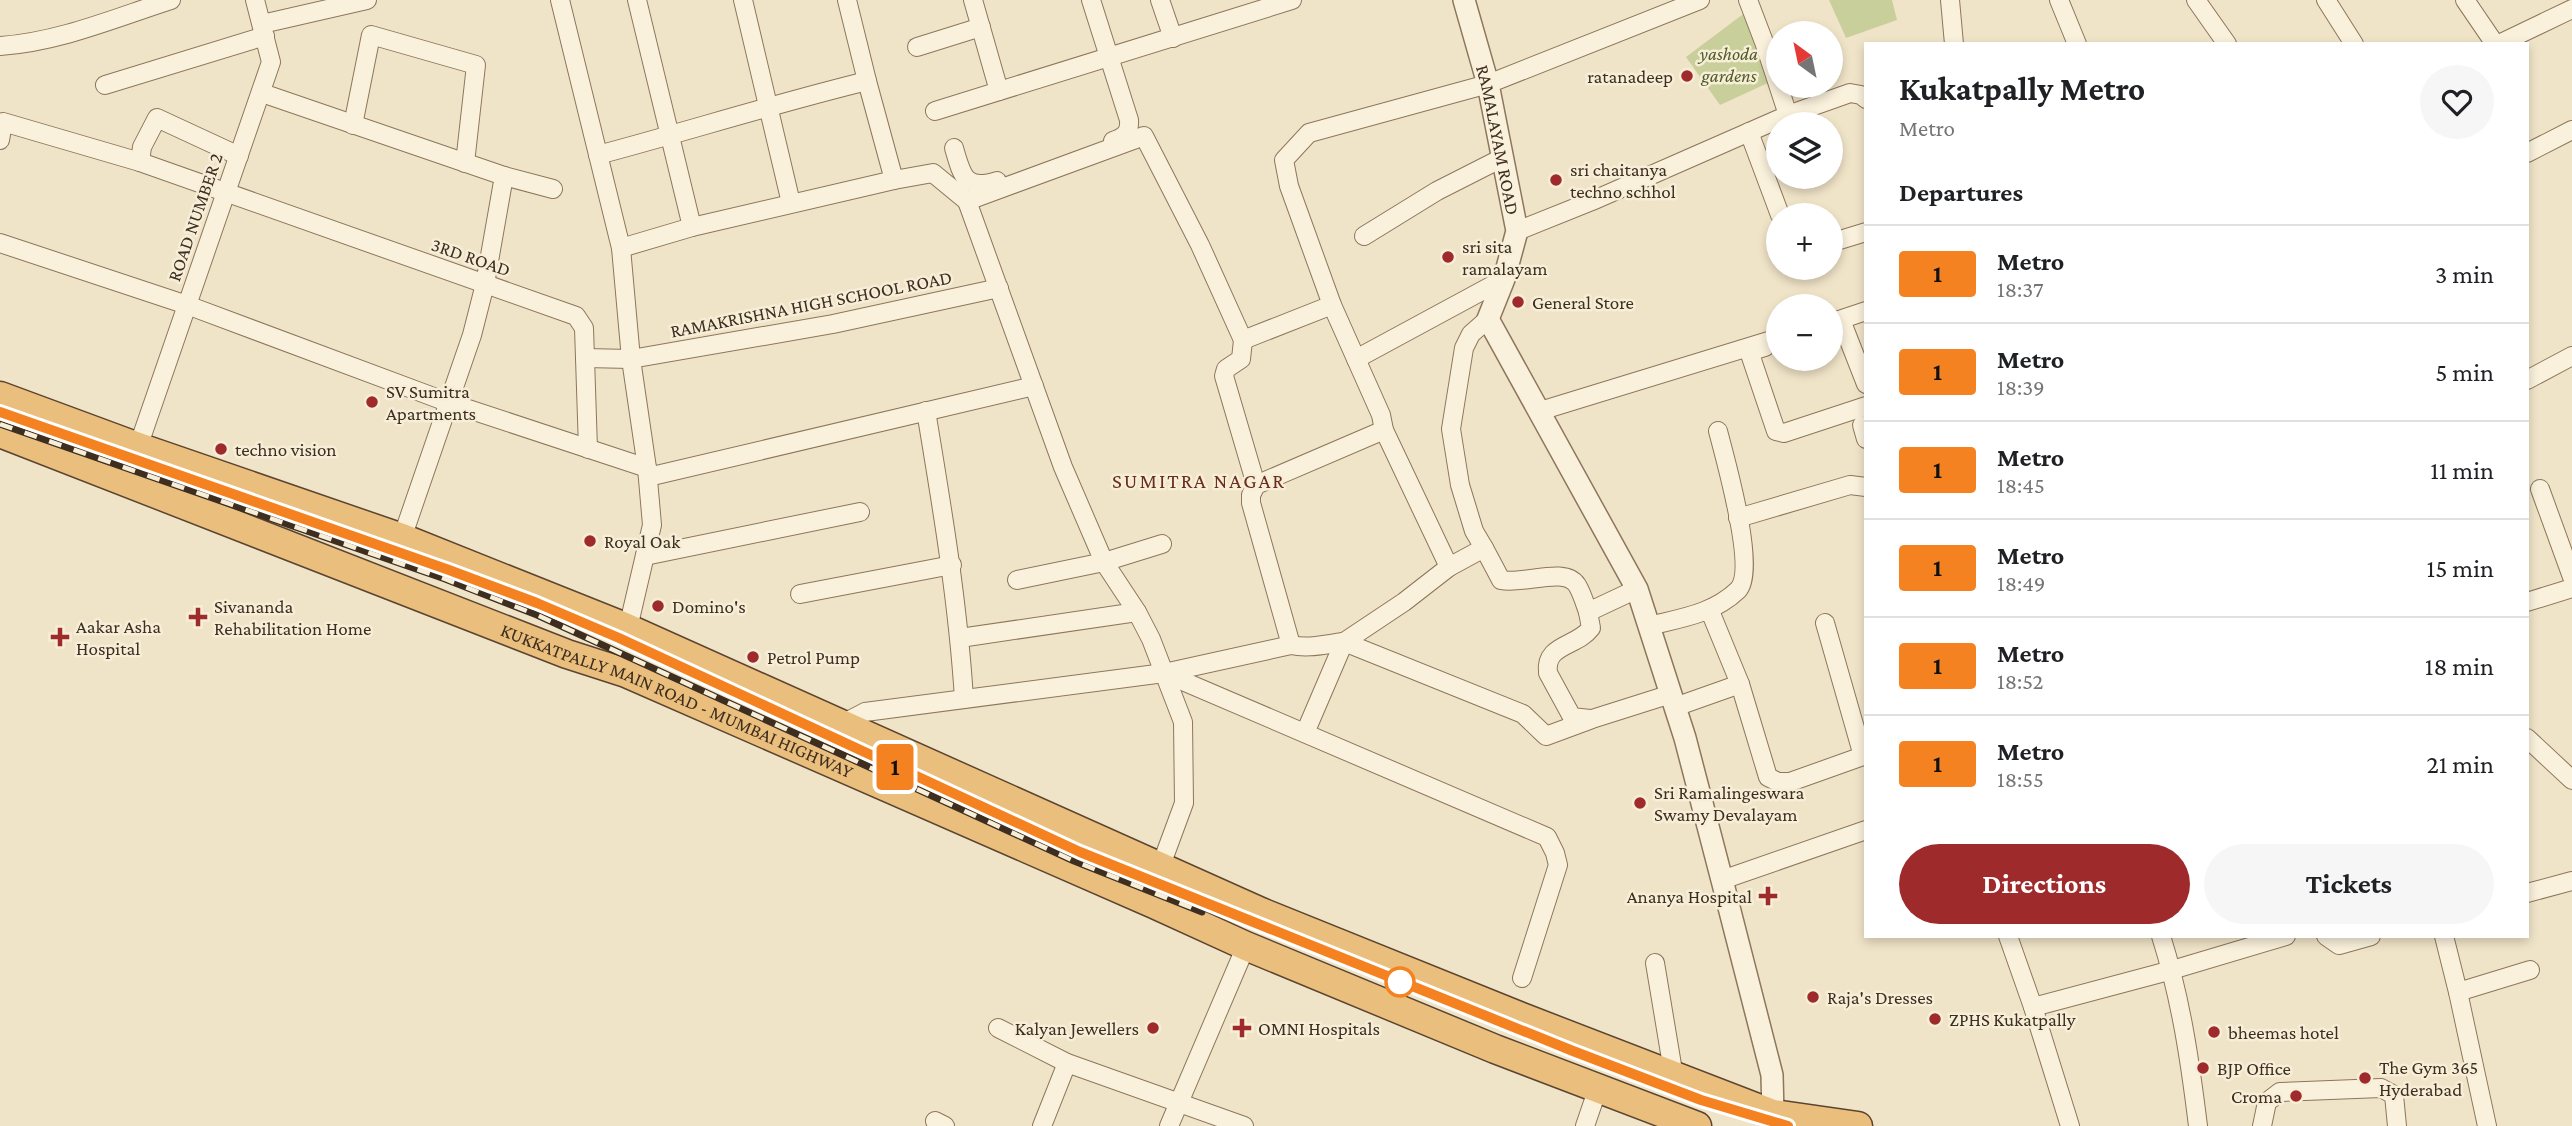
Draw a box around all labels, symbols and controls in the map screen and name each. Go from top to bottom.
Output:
north arrow [1766,21,1843,98]
map controls [1766,21,1843,371]
park label: yashoda gardens [1697,43,1758,86]
street label: RAMALAYAM ROAD [1472,62,1524,217]
button: heart [2420,65,2494,139]
place label: ratanadeep [1587,66,1673,87]
marker: ratanadeep [1679,68,1695,84]
text: Kukatpally Metro [1899,70,2145,107]
button: layers [1766,112,1843,189]
text: Metro [1899,115,1955,141]
street label: ROAD NUMBER 2 [163,150,227,284]
place label: sri chaitanya techno schhol [1570,159,1676,202]
marker: sri chaitanya techno schhol [1548,172,1564,188]
text: Departures [1899,178,2023,207]
button: + [1766,203,1843,280]
street label: 3RD ROAD [429,234,513,280]
place label: sri sita ramalayam [1462,236,1548,279]
text: Metro [1997,247,2064,276]
marker: sri sita ramalayam [1440,249,1456,265]
text: 1 [1933,260,1942,287]
text: 3 min [2435,260,2494,289]
street label: RAMAKRISHNA HIGH SCHOOL ROAD [668,266,954,342]
text: 18:37 [1997,276,2044,302]
place label: General Store [1532,292,1634,313]
marker: General Store [1510,294,1526,310]
button: − [1766,294,1843,371]
text: Metro [1997,345,2064,374]
text: 1 [1933,358,1942,385]
text: 5 min [2435,358,2494,387]
text: 18:39 [1997,374,2045,400]
place label: SV Sumitra Apartments [386,381,476,424]
marker: SV Sumitra Apartments [364,394,380,410]
place label: techno vision [235,439,337,460]
marker: techno vision [213,441,229,457]
text: Metro [1997,443,2064,472]
text: 1 [1933,456,1942,483]
text: 11 min [2430,456,2494,485]
district label: SUMITRA NAGAR [1112,469,1286,493]
text: 18:45 [1997,472,2045,498]
place label: Royal Oak [604,531,681,552]
marker: Royal Oak [582,533,598,549]
text: Metro [1997,541,2064,570]
text: 1 [1933,554,1942,581]
text: 15 min [2427,554,2494,583]
text: 18:49 [1997,570,2045,596]
place label: Sivananda Rehabilitation Home [214,596,371,639]
place label: Domino's [672,596,746,617]
marker: Domino's [650,598,666,614]
marker: Sivananda Rehabilitation Home [188,607,208,627]
place label: Aakar Asha Hospital [76,616,161,659]
street label: KUKKATPALLY MAIN ROAD - MUMBAI HIGHWAY [498,619,857,782]
marker: Aakar Asha Hospital [50,627,70,647]
text: Metro [1997,639,2064,668]
place label: Petrol Pump [767,647,860,668]
marker: Petrol Pump [745,649,761,665]
text: 1 [1933,652,1942,679]
text: 18 min [2425,652,2494,681]
text: 18:52 [1997,668,2044,694]
text: Metro [1997,737,2064,766]
line badge: 1 [872,744,918,790]
text: 1 [1933,750,1942,777]
text: 21 min [2426,750,2494,779]
text: 1 [891,753,899,780]
text: 18:55 [1997,766,2044,792]
place label: Sri Ramalingeswara Swamy Devalayam [1654,782,1804,825]
marker: Sri Ramalingeswara Swamy Devalayam [1632,795,1648,811]
button: Directions [1899,844,2190,924]
button: Tickets [2204,844,2494,924]
place label: Ananya Hospital [1627,886,1752,907]
marker: Ananya Hospital [1758,886,1778,906]
unlabelled marker [1385,967,1415,997]
place label: Raja's Dresses [1827,987,1933,1009]
marker: Raja's Dresses [1805,989,1821,1005]
place label: ZPHS Kukatpally [1949,1009,2076,1030]
marker: ZPHS Kukatpally [1927,1011,1943,1027]
place label: Kalyan Jewellers [1015,1018,1139,1039]
marker: OMNI Hospitals [1232,1018,1252,1038]
place label: OMNI Hospitals [1258,1018,1380,1039]
marker: Kalyan Jewellers [1145,1020,1161,1036]
place label: bheemas hotel [2228,1022,2339,1043]
marker: bheemas hotel [2206,1024,2222,1040]
place label: The Gym 365 Hyderabad [2379,1057,2478,1100]
place label: BJP Office [2217,1058,2291,1079]
marker: BJP Office [2195,1060,2211,1076]
marker: The Gym 365 Hyderabad [2357,1070,2373,1086]
place label: Croma [2231,1086,2282,1107]
marker: Croma [2288,1088,2304,1104]

